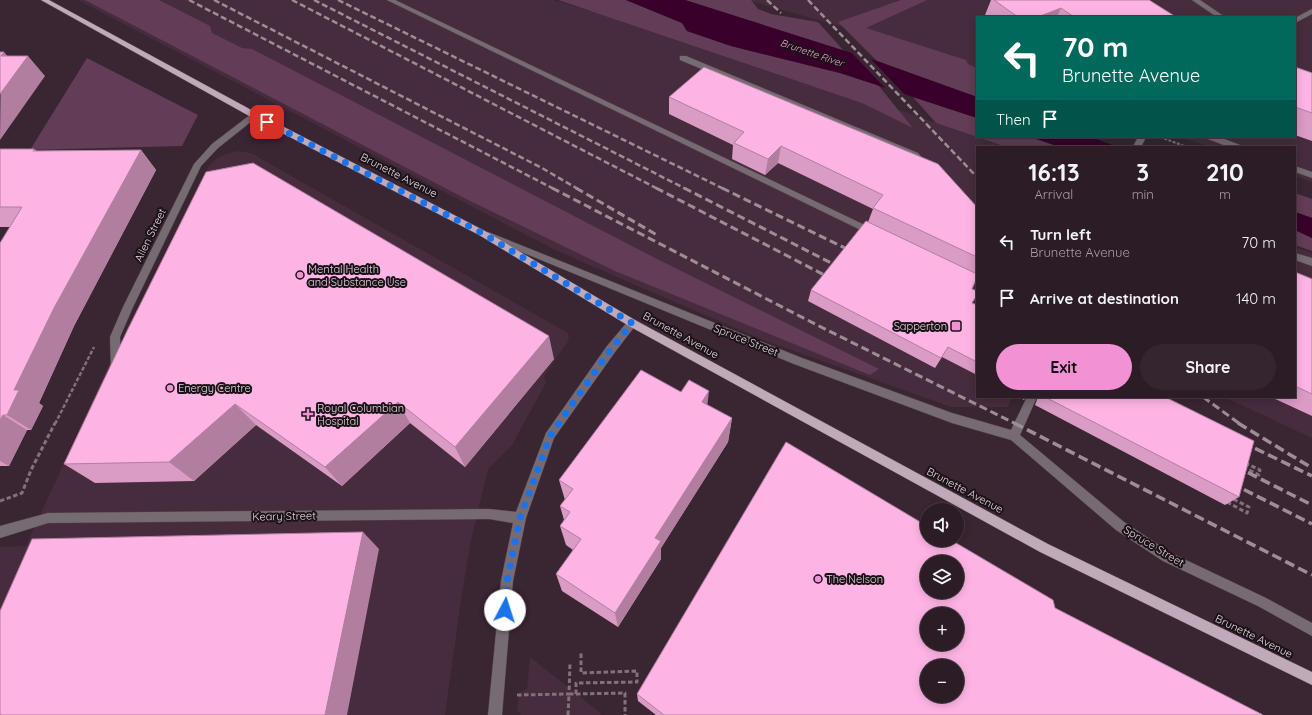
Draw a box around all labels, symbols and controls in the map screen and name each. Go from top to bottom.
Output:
text: 70 m [1062,29,1128,64]
icon: left [996,32,1048,84]
water label: Brunette River [779,36,846,70]
text: Brunette Avenue [1062,64,1200,87]
pin [250,105,284,139]
icon: arrive [1039,108,1061,130]
text: Then [996,110,1031,129]
icon: arrive [256,111,278,133]
street label: Brunette Avenue [358,150,440,200]
text: 16:13 [1028,157,1080,187]
text: 3 [1136,157,1149,187]
text: 210 [1206,157,1244,187]
text: Arrival [1034,186,1073,202]
text: min [1132,186,1154,202]
text: m [1219,186,1231,202]
street label: Allen Street [131,206,169,264]
text: Turn left [1030,225,1092,244]
icon: left [996,231,1018,253]
text: 70 m [1242,233,1276,252]
text: Brunette Avenue [1030,244,1130,260]
place label: Mental Health and Substance Use [308,262,406,289]
marker: Mental Health and Substance Use [295,270,305,280]
icon: arrive [996,287,1018,309]
text: Arrive at destination [1030,289,1179,308]
text: 140 m [1236,289,1276,308]
street label: Brunette Avenue [641,308,721,362]
place label: Sapperton [894,319,947,333]
marker: Sapperton [950,320,962,332]
street label: Spruce Street [712,321,781,359]
button: Exit [996,344,1132,390]
button: Share [1140,344,1276,390]
place label: Energy Centre [178,381,251,395]
marker: Energy Centre [165,383,175,393]
place label: Royal Columbian Hospital [317,401,404,428]
marker: Royal Columbian Hospital [302,408,314,420]
street label: Brunette Avenue [924,464,1006,516]
map controls [920,503,964,703]
button: sound [920,503,964,547]
street label: Keary Street [252,508,316,524]
street label: Spruce Street [1121,522,1187,570]
button: layers [920,555,964,599]
place label: The Nelson [826,572,883,586]
marker: The Nelson [813,574,823,584]
position arrow [484,589,526,631]
button: + [920,607,964,651]
street label: Brunette Avenue [1213,611,1295,661]
button: − [920,659,964,703]

